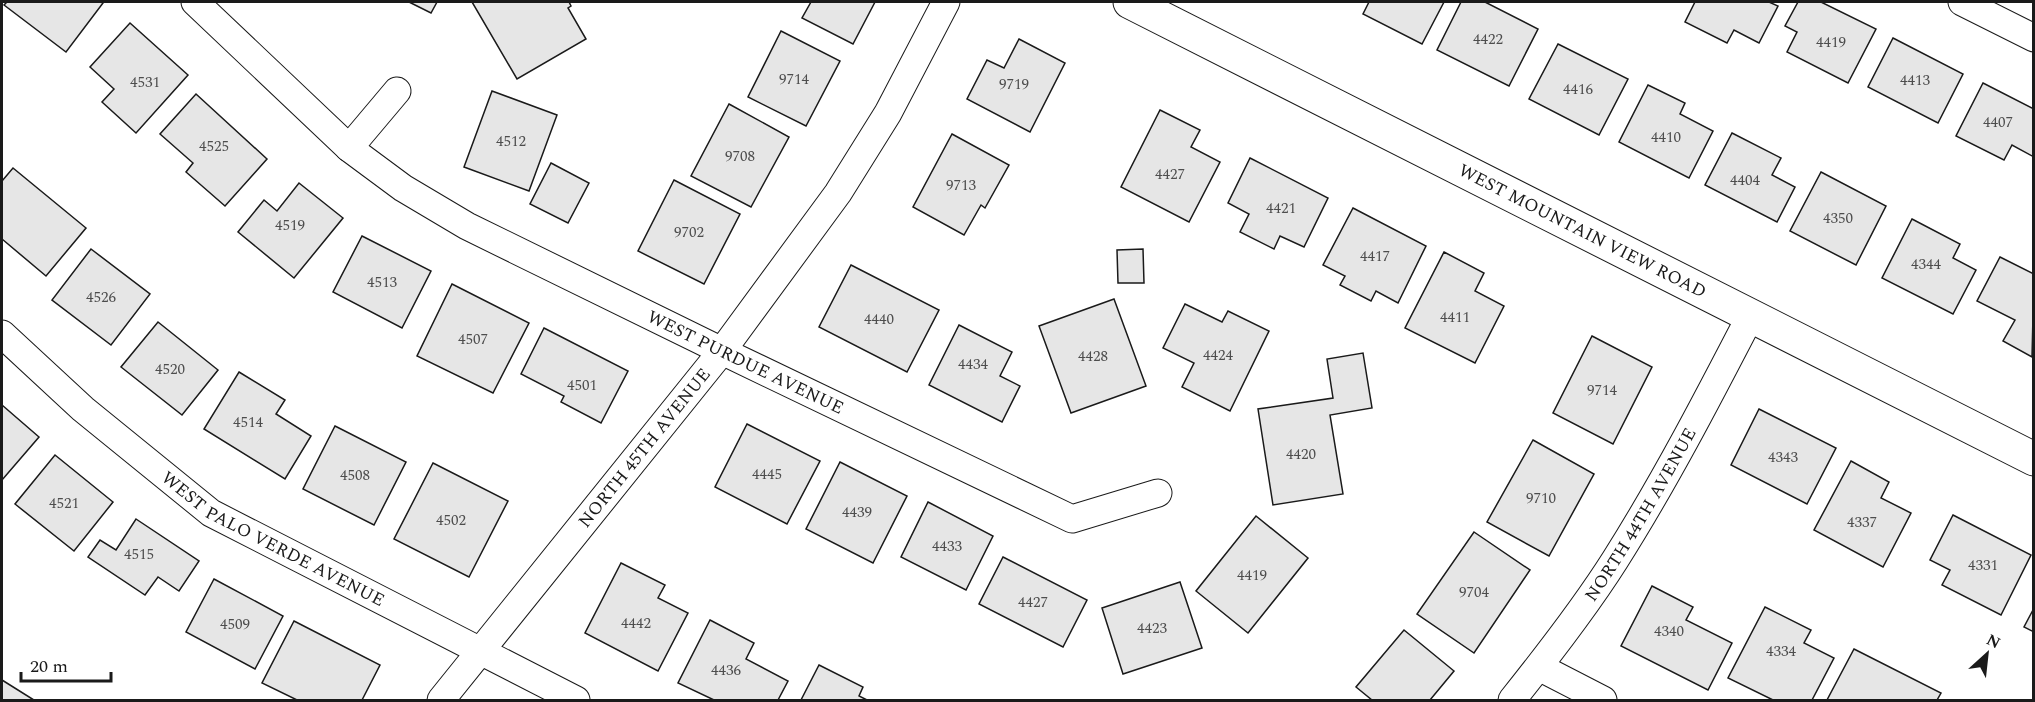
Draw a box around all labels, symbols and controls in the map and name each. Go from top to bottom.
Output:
house number: 4422 [1473,28,1503,51]
house number: 4419 [1816,31,1846,54]
house number: 9714 [779,68,809,91]
house number: 4413 [1900,69,1930,92]
house number: 4531 [130,71,160,94]
house number: 9719 [999,73,1029,96]
house number: 4416 [1563,78,1593,101]
house number: 4407 [1983,111,2013,134]
house number: 4410 [1651,126,1681,149]
house number: 4512 [496,130,526,153]
house number: 4525 [199,135,229,158]
house number: 9708 [725,145,755,168]
street label: WEST MOUNTAIN VIEW ROAD [1454,157,1711,305]
house number: 4427 [1155,163,1185,186]
house number: 4404 [1730,169,1760,192]
house number: 9713 [946,174,976,197]
house number: 4421 [1266,197,1296,220]
house number: 4350 [1823,207,1853,230]
house number: 4519 [275,214,305,237]
house number: 9702 [674,221,704,244]
house number: 4417 [1360,245,1390,268]
house number: 4344 [1911,253,1941,276]
house number: 4513 [367,271,397,294]
house number: 4526 [86,286,116,309]
street label: WEST PURDUE AVENUE [643,303,848,422]
house number: 4411 [1440,306,1470,329]
house number: 4440 [864,308,894,331]
house number: 4507 [458,328,488,351]
house number: 4424 [1203,344,1233,367]
house number: 4428 [1078,345,1108,368]
house number: 4434 [958,353,988,376]
house number: 4520 [155,358,185,381]
street label: NORTH 45TH AVENUE [572,362,717,534]
house number: 4501 [567,374,597,397]
house number: 9714 [1587,379,1617,402]
house number: 4514 [233,411,263,434]
street label: NORTH 44TH AVENUE [1578,423,1703,607]
house number: 4420 [1286,443,1316,466]
house number: 4343 [1768,446,1798,469]
house number: 4445 [752,463,782,486]
house number: 4508 [340,464,370,487]
street label: WEST PALO VERDE AVENUE [155,465,389,614]
house number: 9710 [1526,487,1556,510]
house number: 4521 [49,492,79,515]
house number: 4439 [842,501,872,524]
house number: 4502 [436,509,466,532]
house number: 4337 [1847,511,1877,534]
house number: 4433 [932,535,962,558]
house number: 4515 [124,543,154,566]
house number: 4331 [1968,554,1998,577]
house number: 4419 [1237,564,1267,587]
house number: 9704 [1459,581,1489,604]
house number: 4427 [1018,591,1048,614]
house number: 4442 [621,612,651,635]
house number: 4509 [220,613,250,636]
house number: 4423 [1137,617,1167,640]
house number: 4340 [1654,620,1684,643]
north arrow [1957,624,2017,684]
text: N [1982,628,2005,655]
house number: 4334 [1766,640,1796,663]
scale bar [21,645,111,683]
text: 20 m [30,653,68,680]
house number: 4436 [711,659,741,682]

